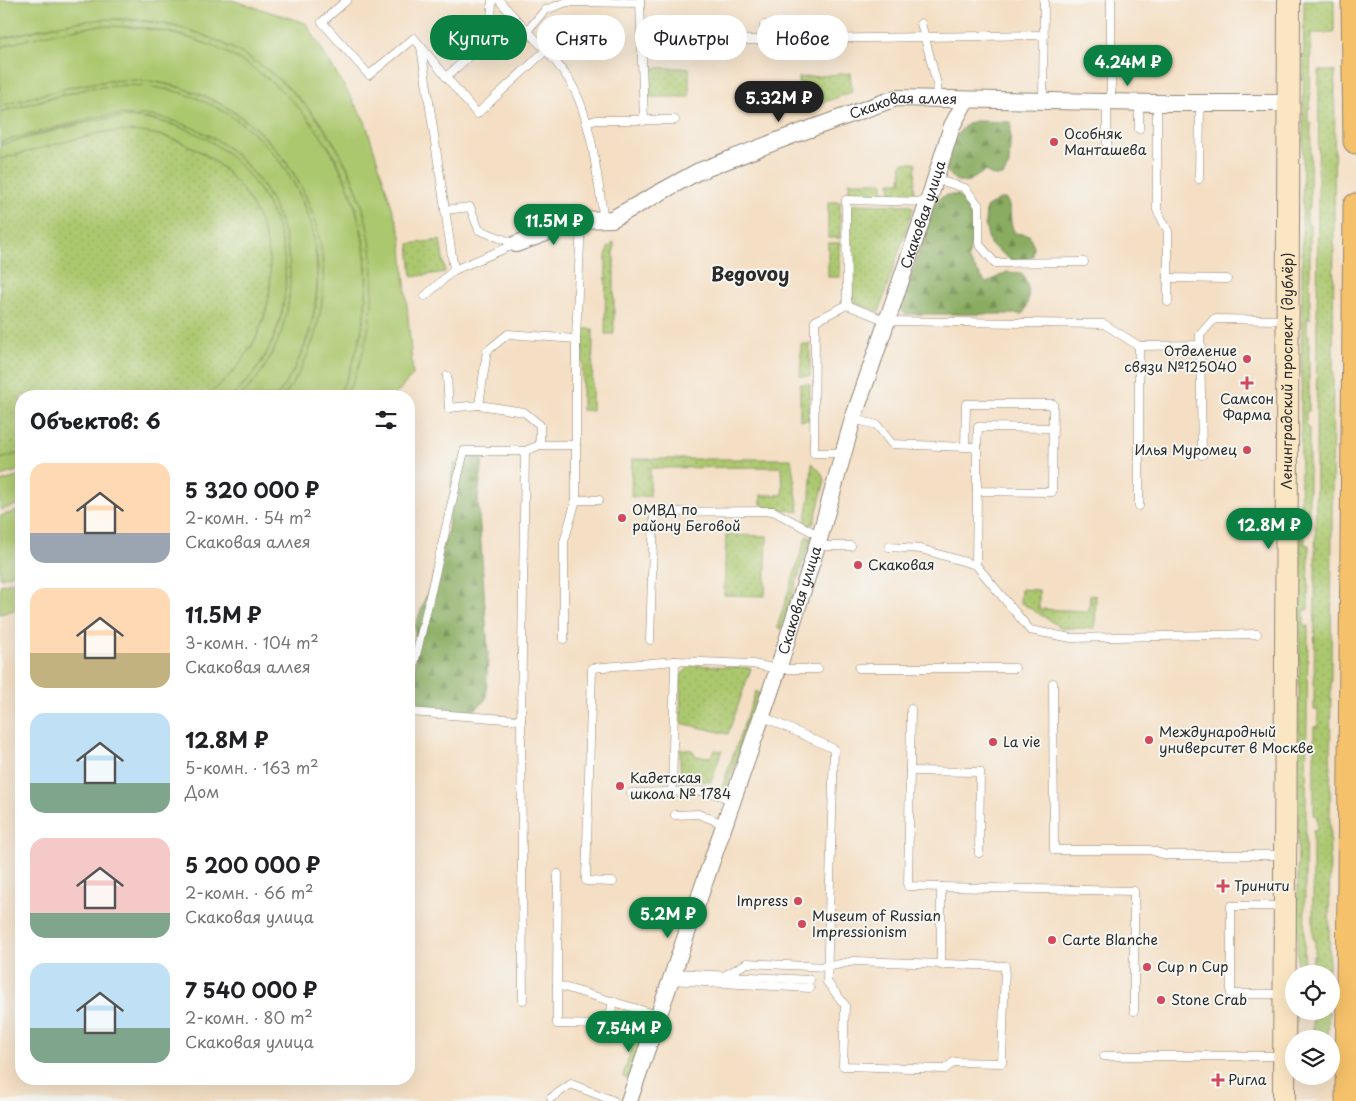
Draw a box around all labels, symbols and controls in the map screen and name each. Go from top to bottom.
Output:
chip: Купить [430,15,527,60]
chip: Снять [537,15,625,60]
chip: Фильтры [635,15,747,60]
chip: Новое [757,15,848,60]
pin: 4.24M ₽ [1082,44,1174,87]
text: 4.24M ₽ [1094,49,1162,73]
pin: 5.32M ₽ [733,80,825,123]
text: 5.32M ₽ [746,85,812,109]
street label: Скаковая аллея [846,87,957,124]
place label: Особняк Манташева [1064,123,1147,160]
marker: Особняк Манташева [1048,136,1060,148]
street label: Скаковая улица [895,158,950,271]
pin: 11.5M ₽ [508,204,600,246]
text: 11.5M ₽ [525,208,583,232]
street label: Ленинградский проспект (дублёр) [1276,252,1298,490]
district label: Begovoy [711,259,789,287]
place label: Отделение связи №125040 [1124,340,1237,377]
marker: Отделение связи №125040 [1241,353,1253,365]
marker: Самсон Фарма [1241,377,1253,389]
place label: Самсон Фарма [1220,388,1274,425]
text: Объектов: 6 [30,404,161,436]
icon: filters [372,406,400,434]
place label: Илья Муромец [1134,439,1237,460]
marker: Илья Муромец [1241,444,1253,456]
text: 5 320 000 ₽ [185,473,319,505]
icon: home [70,483,130,543]
place label: ОМВД по району Беговой [632,499,740,536]
text: 2-комн. · 54 m² [185,505,312,529]
pin: 12.8M ₽ [1223,508,1315,550]
marker: ОМВД по району Беговой [616,512,628,524]
text: 12.8M ₽ [1237,512,1301,536]
text: Скаковая аллея [185,529,311,553]
street label: Скаковая улица [772,543,826,657]
place label: Скаковая [868,554,935,575]
marker: Скаковая [852,559,864,571]
text: 11.5M ₽ [185,598,261,630]
icon: home [70,608,130,668]
text: 3-комн. · 104 m² [185,630,319,654]
text: Скаковая аллея [185,654,311,678]
place label: Международный университет в Москве [1159,721,1314,758]
text: 12.8M ₽ [185,723,268,755]
place label: La vie [1003,731,1041,752]
icon: home [70,733,130,793]
marker: Международный университет в Москве [1143,734,1155,746]
marker: La vie [987,736,999,748]
text: 5-комн. · 163 m² [185,755,319,779]
place label: Кадетская школа № 1784 [630,767,731,804]
text: Дом [185,779,219,803]
marker: Кадетская школа № 1784 [614,780,626,792]
text: 5 200 000 ₽ [185,848,320,880]
icon: home [70,858,130,918]
place label: Тринити [1234,875,1290,896]
marker: Тринити [1216,879,1230,893]
text: 2-комн. · 66 m² [185,880,314,904]
place label: Impress [737,890,788,911]
marker: Impress [792,895,804,907]
pin: 5.2M ₽ [627,896,709,939]
text: 5.2M ₽ [640,901,696,925]
text: Скаковая улица [185,904,314,928]
place label: Museum of Russian Impressionism [812,905,941,942]
marker: Museum of Russian Impressionism [796,918,808,930]
place label: Carte Blanche [1062,929,1158,950]
marker: Carte Blanche [1046,934,1058,946]
place label: Cup n Cup [1157,956,1229,977]
marker: Cup n Cup [1141,961,1153,973]
map controls [1285,965,1340,1085]
button: locate [1285,965,1340,1020]
text: 7 540 000 ₽ [185,973,317,1005]
icon: home [70,983,130,1043]
place label: Stone Crab [1171,989,1247,1010]
marker: Stone Crab [1155,994,1167,1006]
text: 2-комн. · 80 m² [185,1005,313,1029]
pin: 7.54M ₽ [583,1010,675,1053]
text: 7.54M ₽ [597,1015,661,1039]
text: Скаковая улица [185,1029,314,1053]
button: layers [1285,1030,1340,1085]
place label: Ригла [1228,1069,1267,1090]
marker: Ригла [1212,1074,1224,1086]

